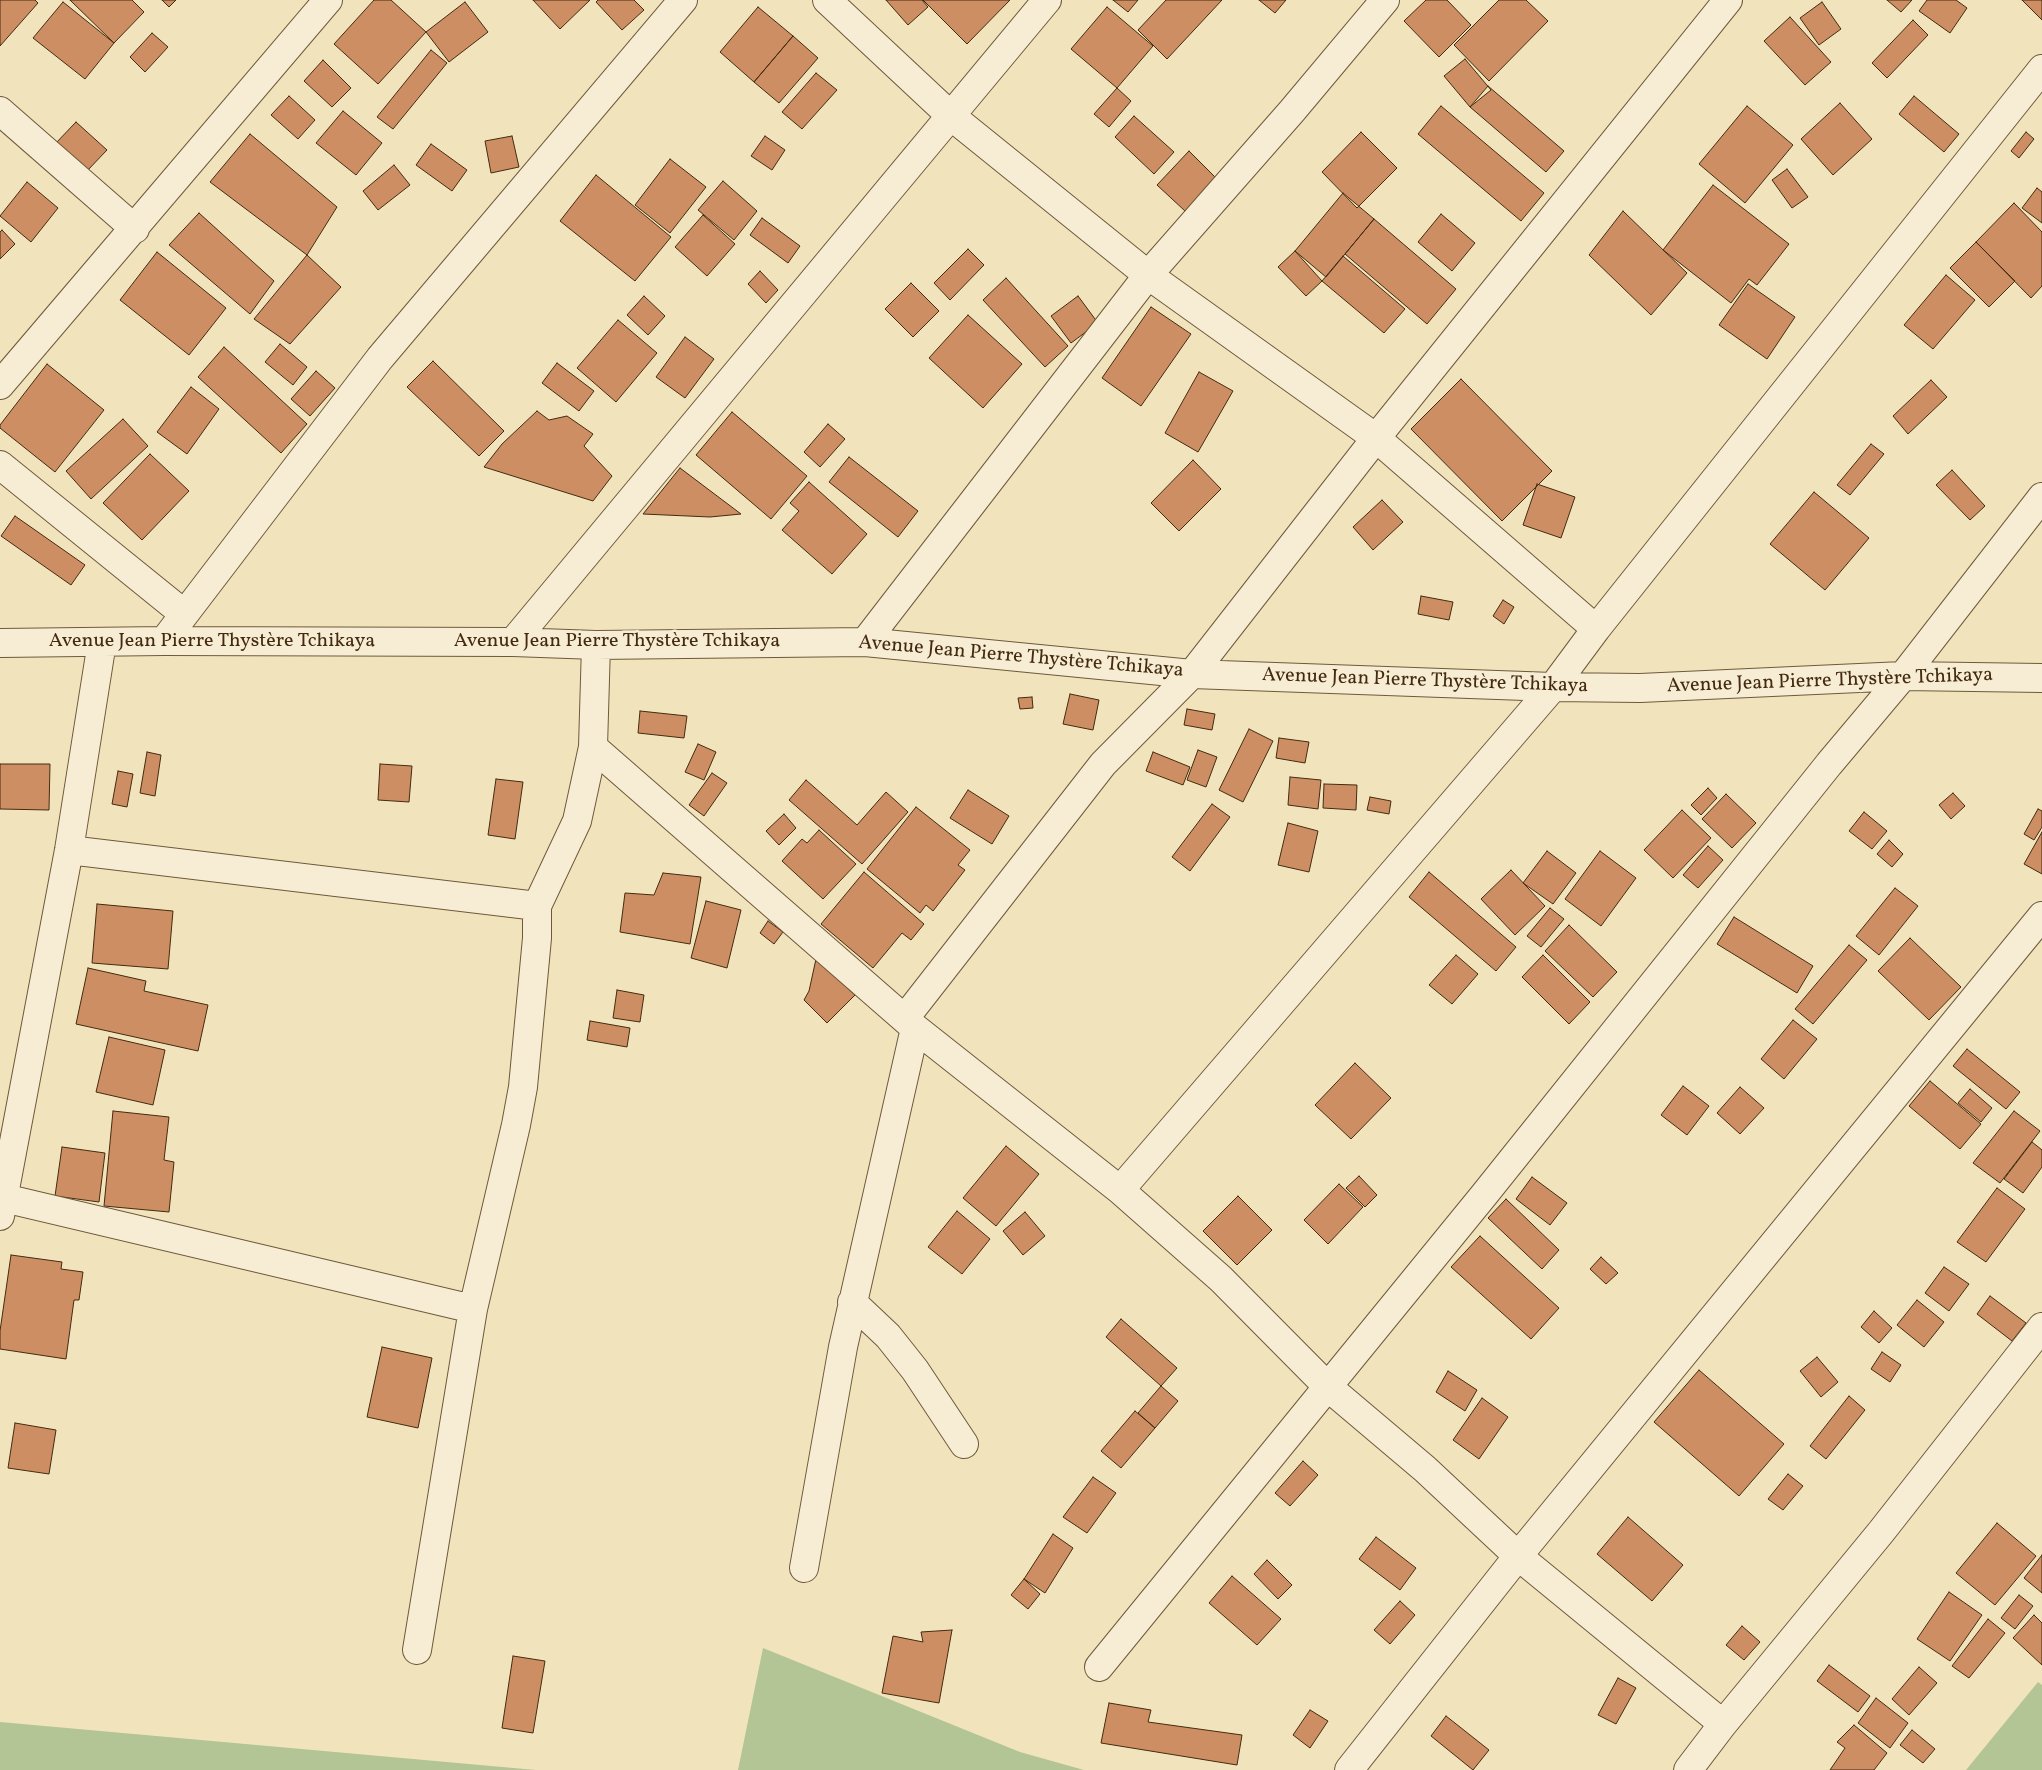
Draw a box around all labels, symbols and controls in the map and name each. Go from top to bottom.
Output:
street label: Avenue Jean Pierre Thystère Tchikaya [49,630,375,654]
street label: Avenue Jean Pierre Thystère Tchikaya [454,630,780,654]
street label: Avenue Jean Pierre Thystère Tchikaya [857,632,1185,684]
street label: Avenue Jean Pierre Thystère Tchikaya [1261,664,1589,700]
street label: Avenue Jean Pierre Thystère Tchikaya [1666,664,1994,700]

